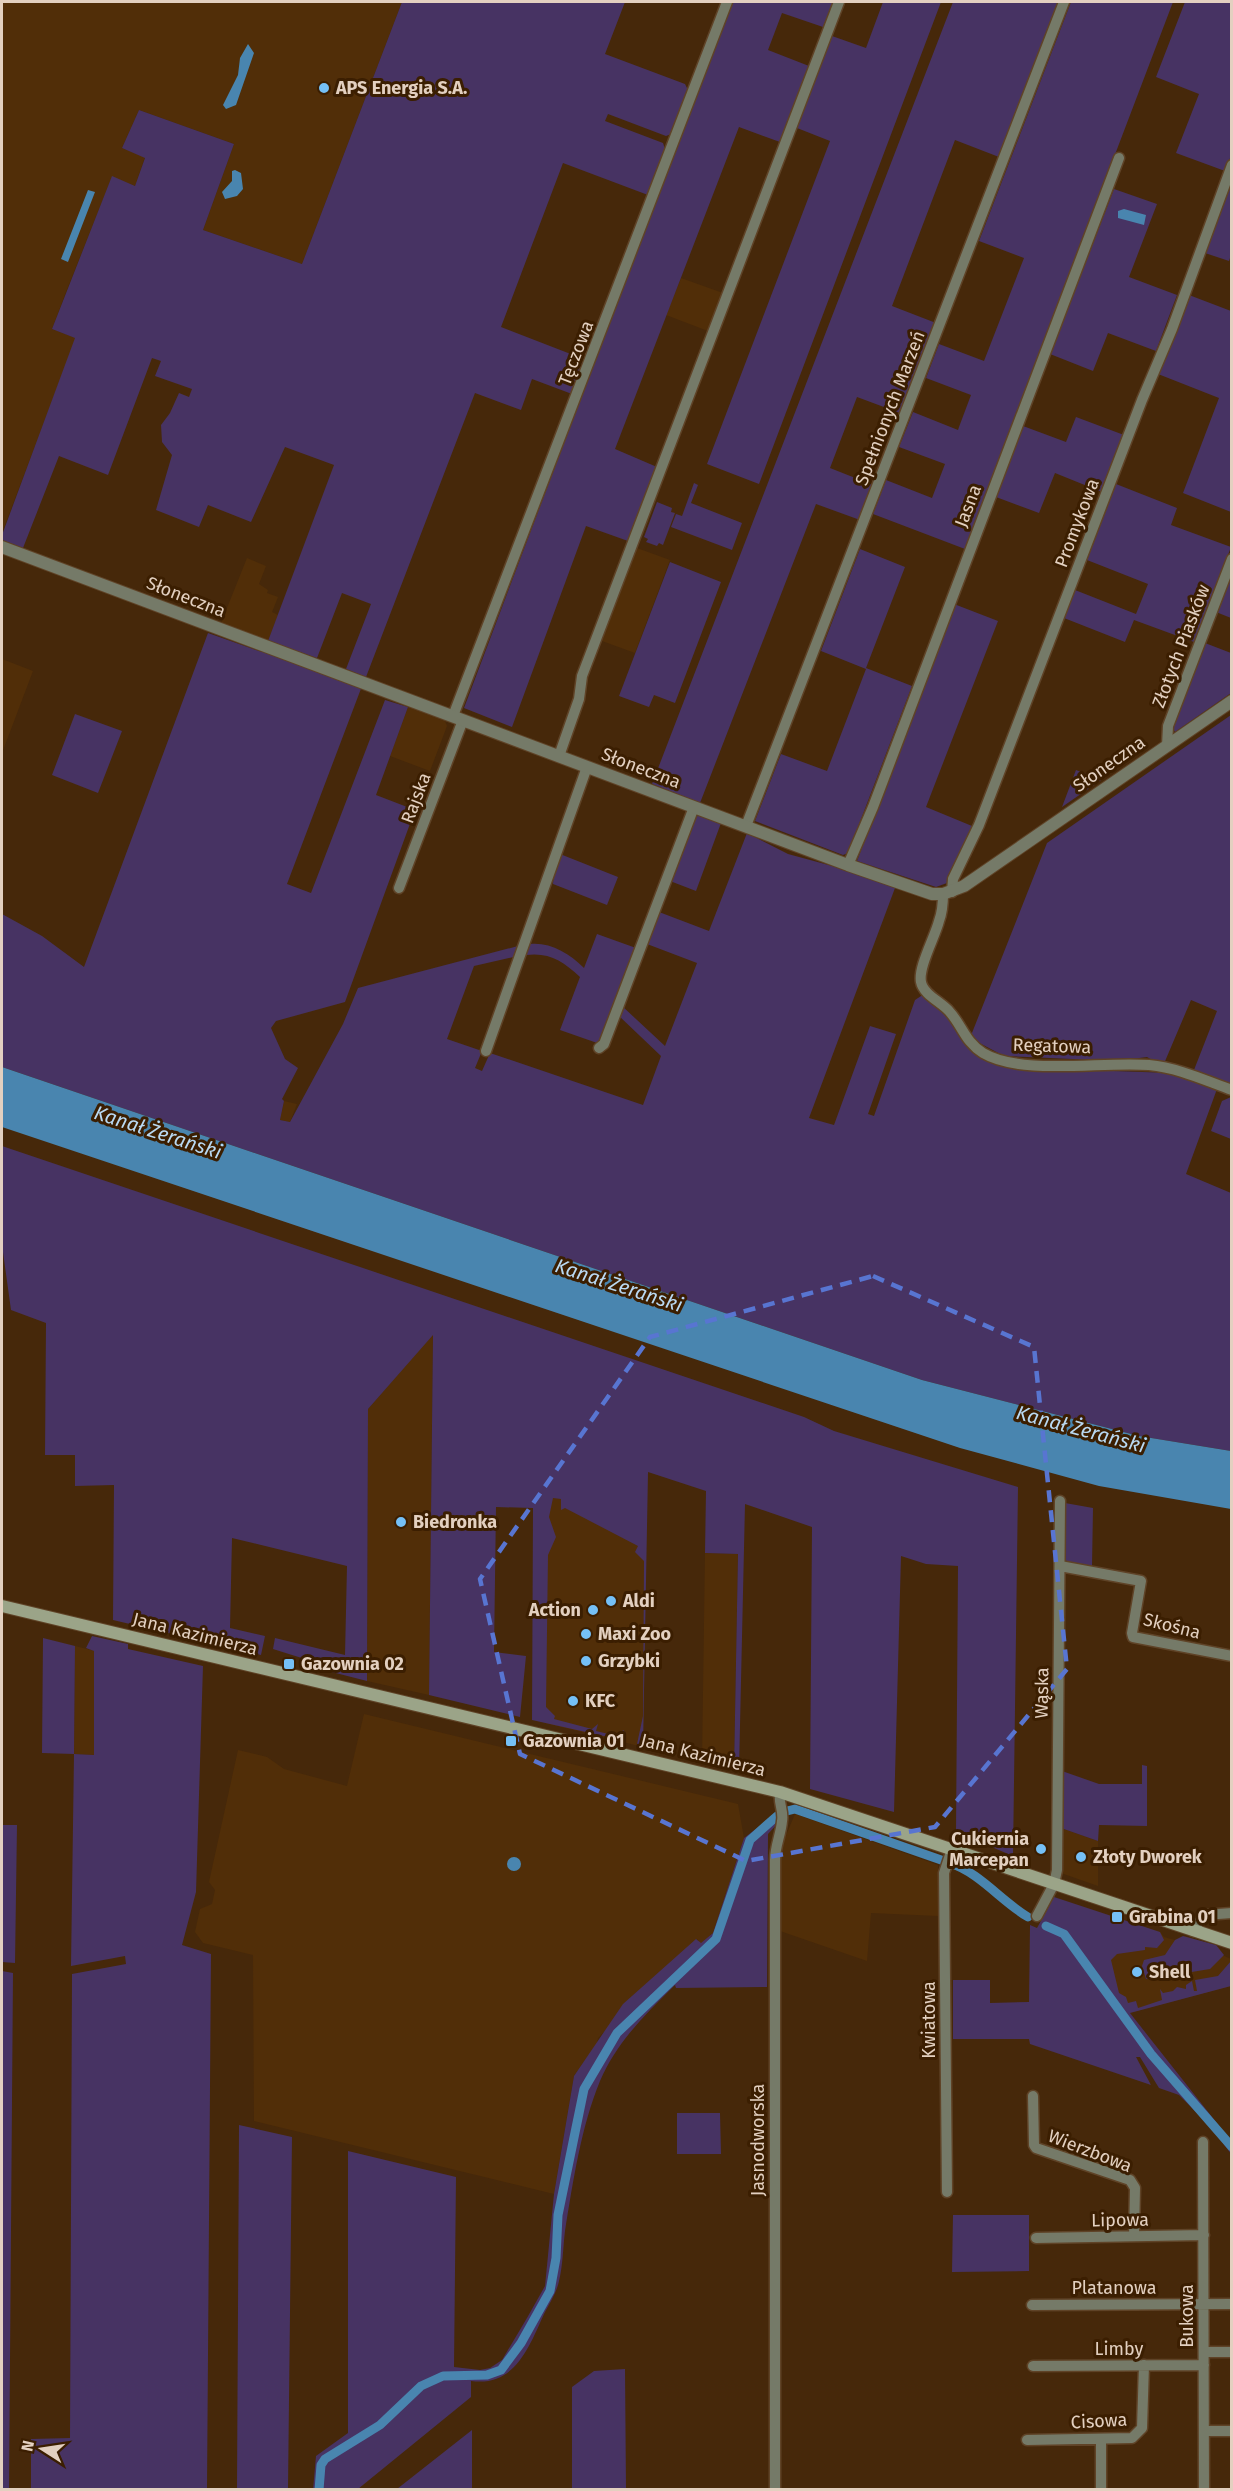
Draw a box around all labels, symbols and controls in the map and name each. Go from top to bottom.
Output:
place label: APS Energia S.A. [335,77,467,99]
marker: APS Energia S.A. [317,81,331,95]
street label: Tęczowa [554,318,598,388]
street label: Spełnionych Marzeń [850,328,930,488]
street label: Promykowa [1050,476,1104,570]
street label: Jasna [950,482,986,530]
street label: Słoneczna [143,572,229,622]
street label: Złotych Piasków [1147,581,1215,711]
street label: Słoneczna [1069,731,1149,797]
street label: Słoneczna [598,743,684,793]
street label: Rajska [396,770,436,826]
street label: Regatowa [1012,1034,1092,1058]
water label: Kanał Żerański [91,1100,225,1164]
water label: Kanał Żerański [552,1253,686,1317]
water label: Kanał Żerański [1014,1400,1149,1458]
place label: Biedronka [413,1511,497,1533]
marker: Biedronka [394,1515,408,1529]
place label: Aldi [622,1590,655,1612]
marker: Aldi [604,1594,618,1608]
place label: Action [528,1599,581,1621]
marker: Action [586,1603,600,1617]
street label: Jana Kazimierza [130,1608,260,1660]
street label: Skośna [1141,1608,1203,1644]
place label: Maxi Zoo [598,1623,671,1645]
marker: Maxi Zoo [579,1627,593,1641]
place label: Grzybki [598,1650,660,1672]
place label: Gazownia 02 [301,1653,404,1675]
marker: Grzybki [579,1654,593,1668]
marker: Gazownia 02 [282,1657,296,1671]
street label: Wąska [1031,1667,1053,1719]
place label: KFC [585,1690,616,1712]
marker: KFC [566,1694,580,1708]
street label: Jana Kazimierza [638,1729,768,1781]
place label: Gazownia 01 [523,1730,625,1752]
marker: Gazownia 01 [504,1734,518,1748]
place label: Cukiernia Marcepan [949,1828,1029,1871]
marker: Cukiernia Marcepan [1034,1842,1048,1856]
place label: Złoty Dworek [1093,1846,1203,1868]
marker: Złoty Dworek [1074,1850,1088,1864]
place label: Grabina 01 [1129,1906,1216,1928]
marker: Grabina 01 [1110,1910,1124,1924]
place label: Shell [1149,1961,1191,1983]
marker: Shell [1130,1965,1144,1979]
street label: Kwiatowa [918,1981,940,2059]
street label: Jasnodworska [747,2084,769,2196]
street label: Wierzbowa [1045,2125,1135,2177]
street label: Lipowa [1091,2208,1149,2232]
street label: Platanowa [1072,2277,1156,2299]
street label: Bukowa [1176,2284,1198,2348]
street label: Limby [1095,2338,1144,2360]
street label: Cisowa [1070,2409,1128,2433]
north arrow [12,2419,72,2479]
text: N [17,2439,38,2453]

